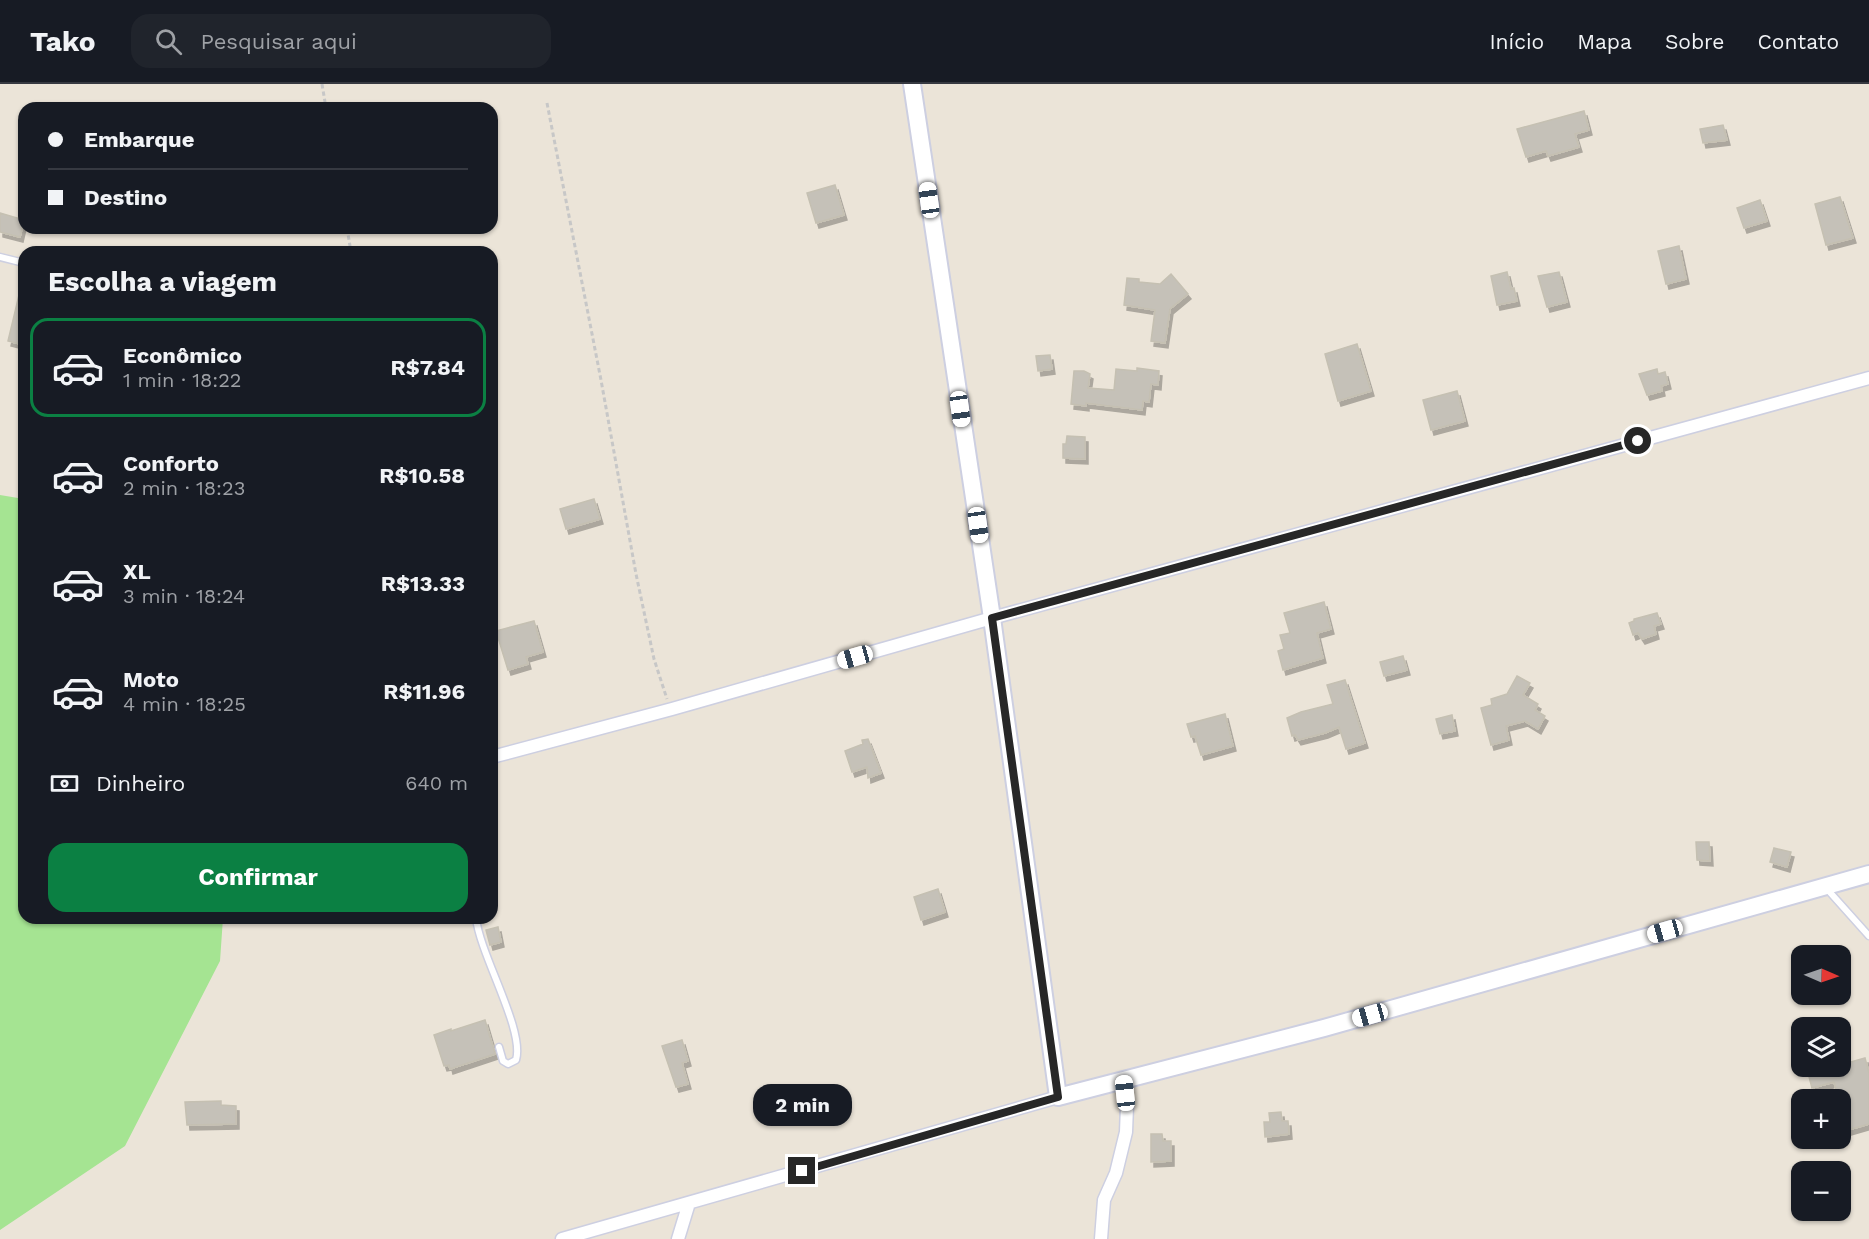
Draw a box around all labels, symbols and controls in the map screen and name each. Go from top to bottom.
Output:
search box [131,14,551,68]
text: Tako [30,25,95,58]
icon: search [152,25,185,58]
text: Pesquisar aqui [200,29,357,54]
text: Início [1489,29,1544,54]
text: Mapa [1577,29,1632,54]
text: Sobre [1665,29,1724,54]
text: Contato [1757,29,1839,54]
text: Embarque [84,127,194,152]
car [918,181,940,219]
text: Destino [84,185,167,210]
text: Escolha a viagem [48,266,277,298]
icon: car [51,341,105,395]
text: Econômico [123,343,242,368]
text: R$7.84 [391,355,465,380]
text: 1 min · 18:22 [123,368,242,392]
car [949,390,971,428]
route start [1624,427,1651,454]
icon: car [51,449,105,503]
text: Conforto [123,451,219,476]
text: R$10.58 [379,463,465,488]
text: 2 min · 18:23 [123,476,245,500]
car [967,506,989,544]
icon: car [51,557,105,611]
text: XL [123,559,151,584]
text: R$13.33 [381,571,465,596]
text: 3 min · 18:24 [123,584,245,608]
car [835,643,875,671]
icon: car [51,665,105,719]
text: Moto [123,667,179,692]
text: R$11.96 [383,679,465,704]
text: 4 min · 18:25 [123,692,246,716]
icon: cash [48,767,81,800]
text: Dinheiro [96,771,185,796]
text: 640 m [405,771,468,795]
button: Confirmar [48,843,468,912]
car [1645,917,1685,945]
north arrow [1791,945,1851,1005]
map controls [1791,945,1851,1221]
car [1350,1001,1390,1029]
button: layers [1791,1017,1851,1077]
car [1114,1074,1136,1112]
callout: 2 min [752,1084,852,1126]
button: + [1791,1089,1851,1149]
text: 2 min [775,1093,830,1117]
route end [788,1157,815,1184]
button: − [1791,1161,1851,1221]

